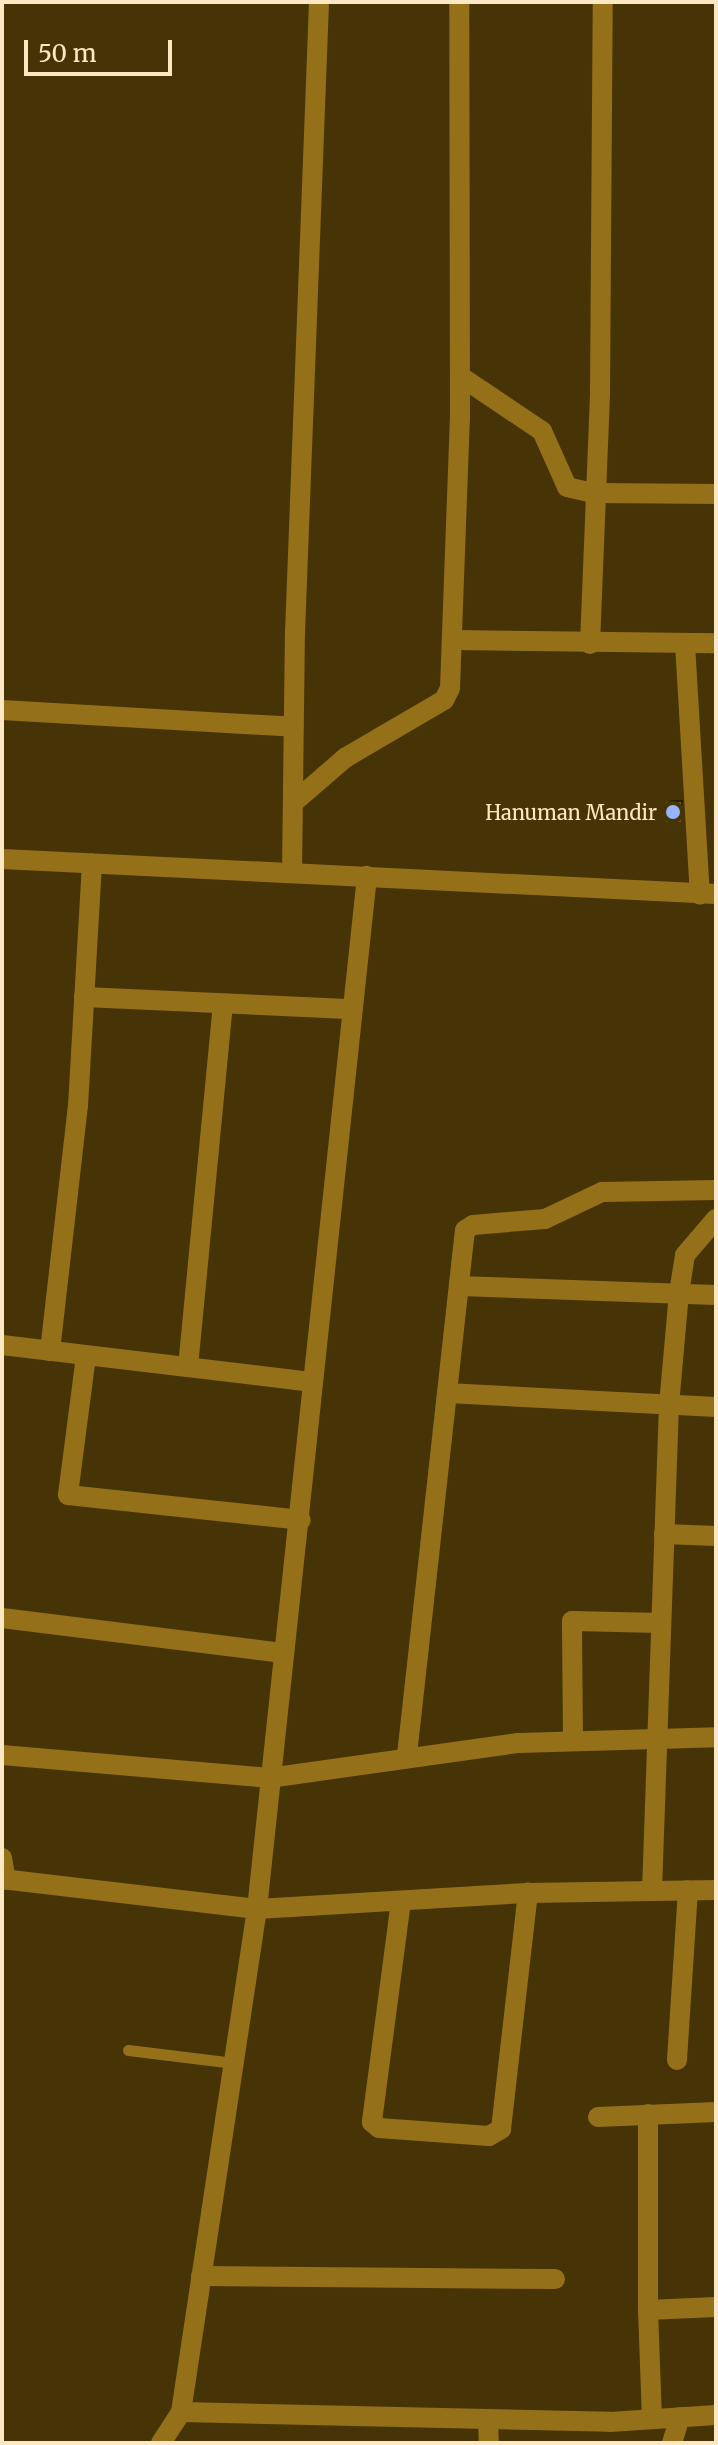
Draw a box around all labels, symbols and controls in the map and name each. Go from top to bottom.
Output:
scale bar [28,24,176,74]
text: 50 m [38,38,97,69]
place label: Hanuman Mandir [485,800,657,824]
marker: Hanuman Mandir [664,803,682,821]

